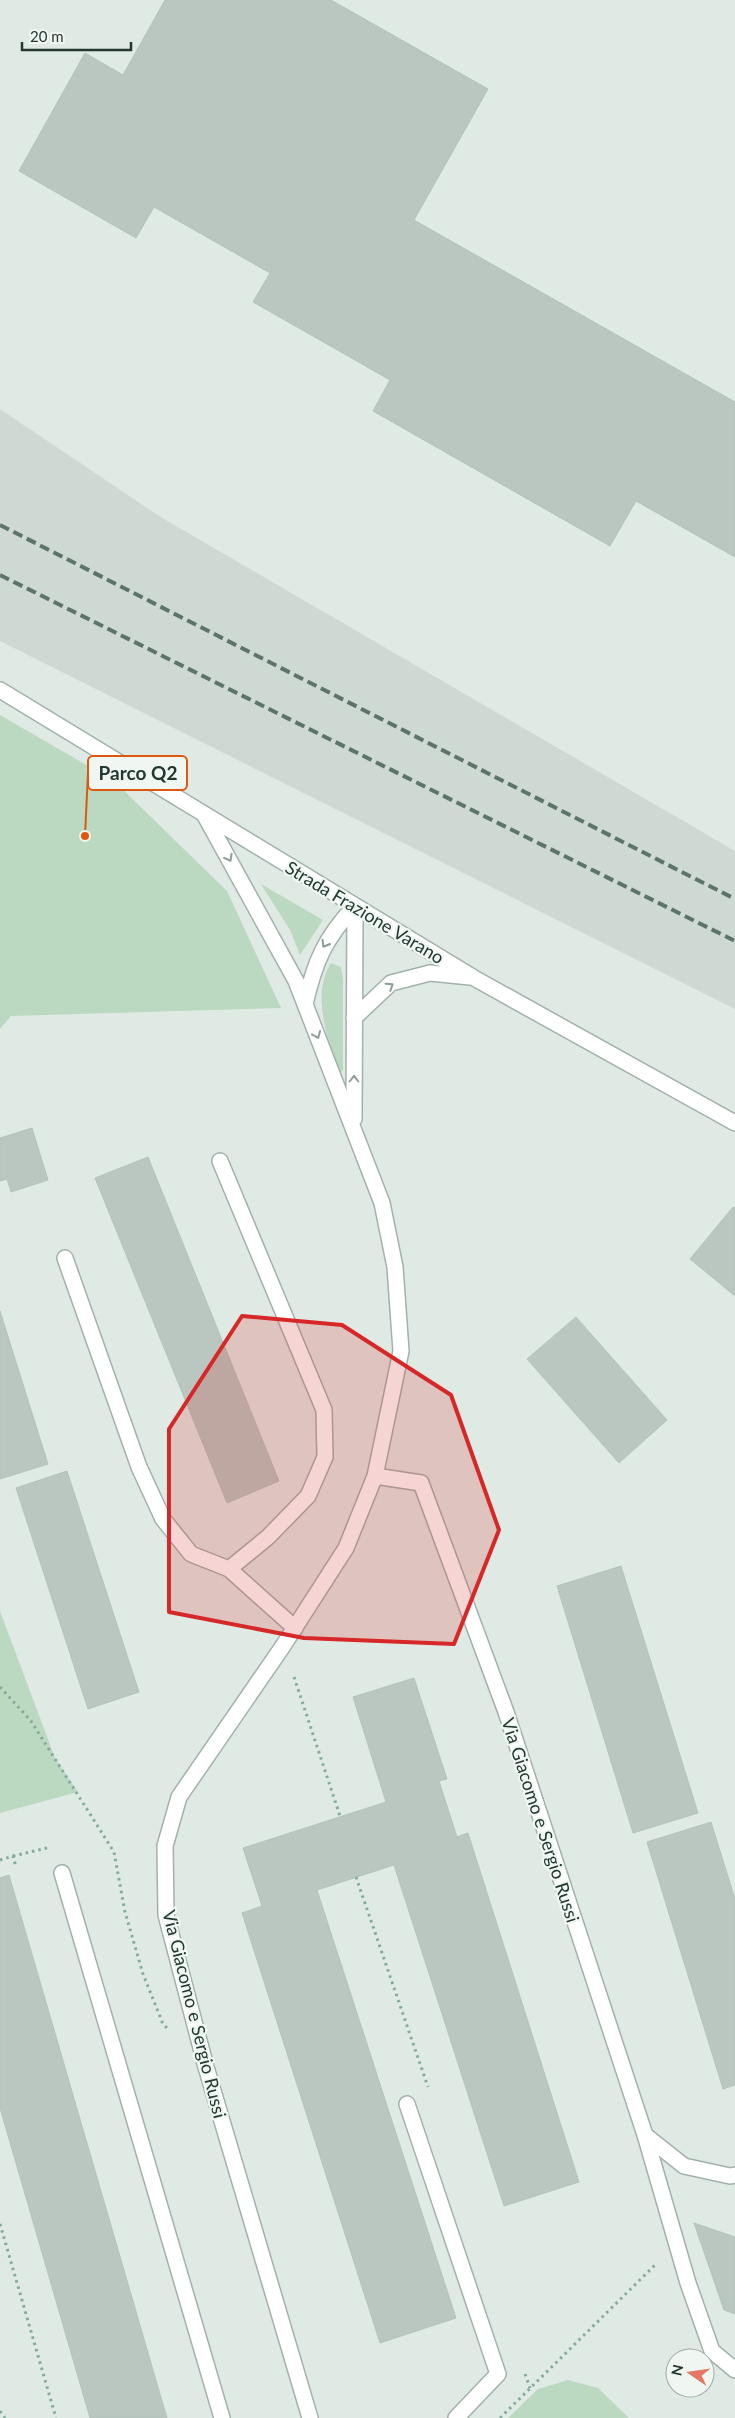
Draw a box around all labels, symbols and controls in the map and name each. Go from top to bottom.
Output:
scale bar [22,20,131,52]
text: 20 m [30,27,64,45]
callout: Parco Q2 [88,756,187,790]
text: Parco Q2 [99,761,177,784]
one-way arrow [222,853,232,862]
street label: Strada Frazione Varano [282,856,448,968]
one-way arrow [322,939,332,948]
one-way arrow [385,983,394,992]
one-way arrow [311,1030,321,1039]
one-way arrow [349,1075,359,1082]
street label: Via Giacomo e Sergio Russi [498,1715,584,1925]
street label: Via Giacomo e Sergio Russi [158,1908,232,2120]
north arrow [665,2348,715,2398]
text: N [667,2363,686,2377]

